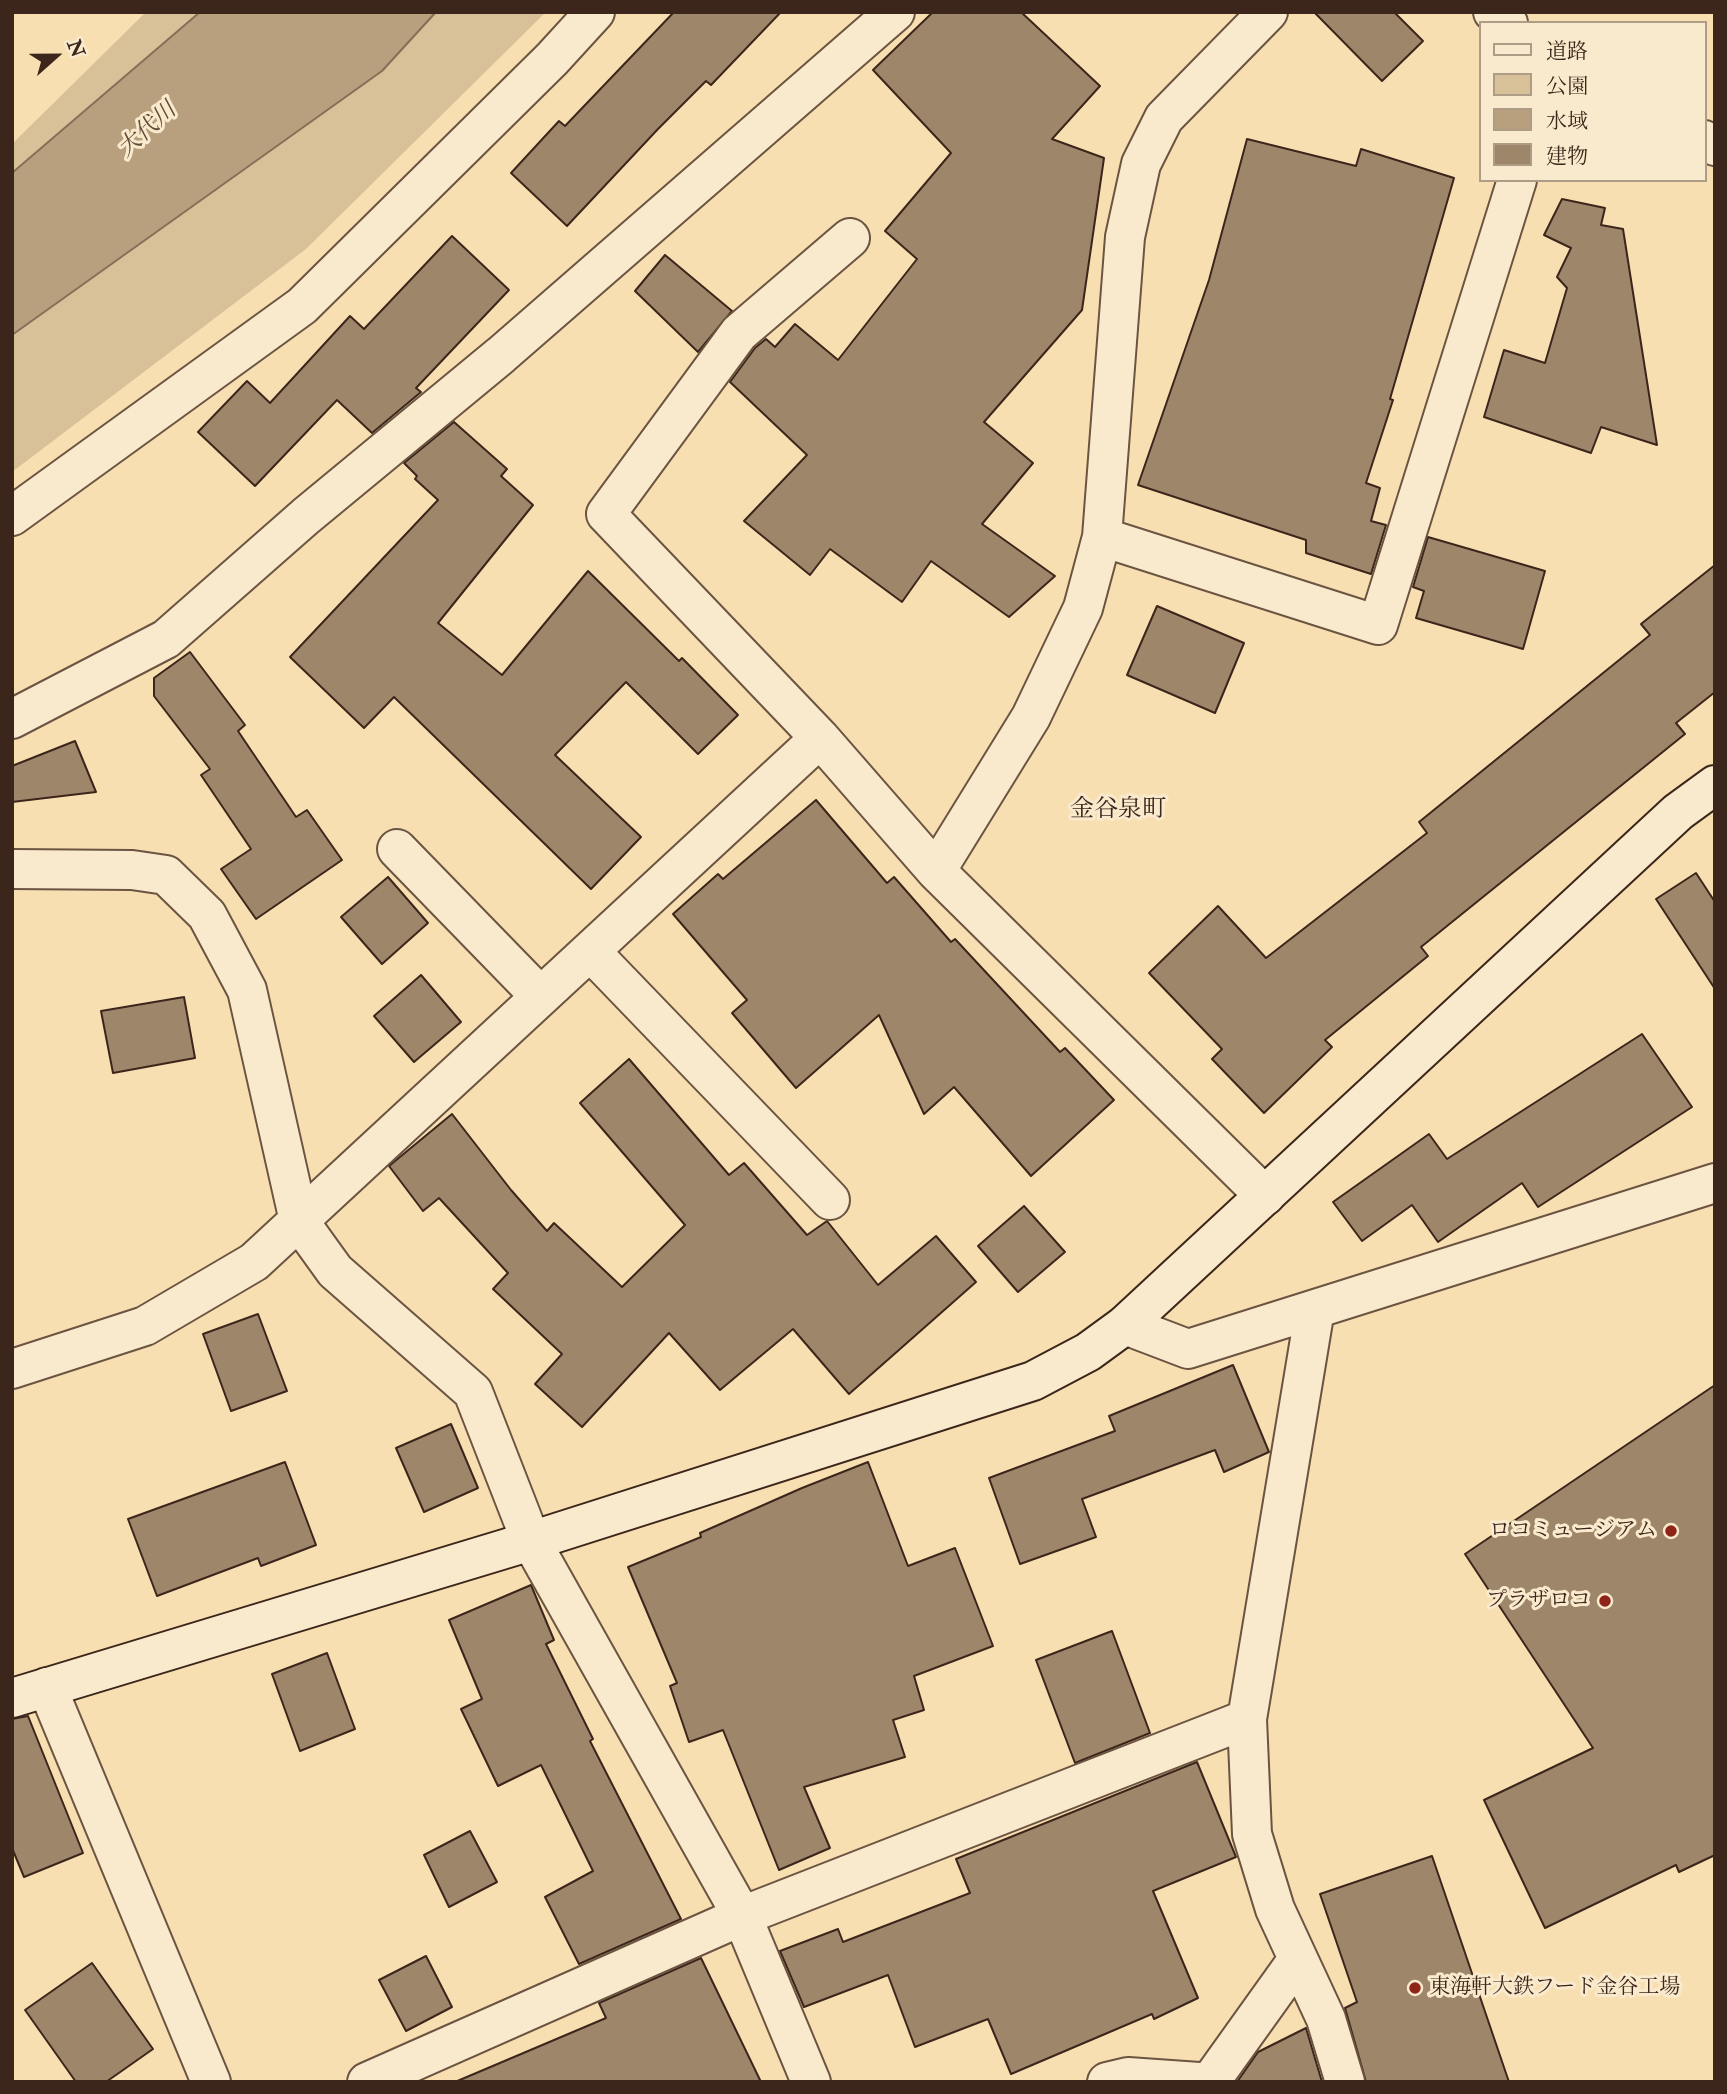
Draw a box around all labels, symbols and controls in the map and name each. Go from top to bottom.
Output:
north arrow [21,21,91,91]
legend [1478,21,1706,182]
text: N [61,36,90,61]
text: 道路 [1546,38,1588,65]
text: 公園 [1546,73,1588,100]
water label: 大代川 [113,98,183,164]
text: 水域 [1546,108,1588,135]
text: 建物 [1546,143,1588,170]
district label: 金谷泉町 [1070,797,1166,825]
place label: ロコミュージアム [1489,1518,1657,1544]
marker: ロコミュージアム [1663,1523,1679,1539]
place label: プラザロコ [1486,1588,1591,1614]
marker: プラザロコ [1597,1593,1613,1609]
place label: 東海軒大鉄フード金谷工場 [1429,1975,1680,2001]
marker: 東海軒大鉄フード金谷工場 [1407,1980,1423,1996]

